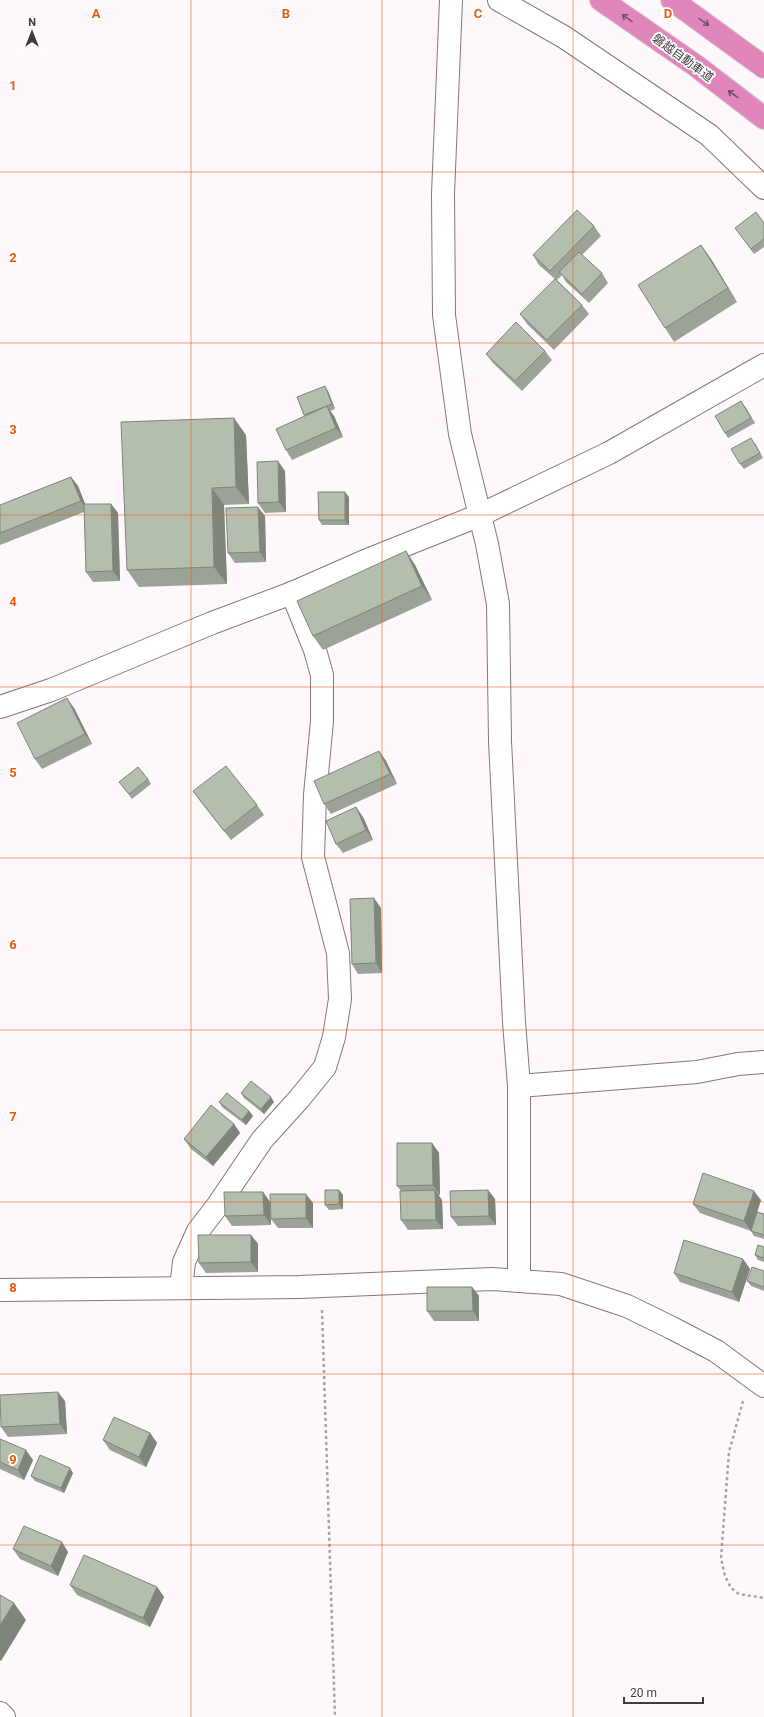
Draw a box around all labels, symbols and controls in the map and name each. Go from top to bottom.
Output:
text: A [92,6,101,21]
text: B [282,6,290,21]
text: C [474,6,483,21]
text: D [664,6,672,21]
north arrow [12,12,52,52]
one-way arrow [622,14,633,22]
text: N [28,16,36,29]
one-way arrow [698,18,709,26]
street label: 磐越自動車道 [650,31,716,85]
text: 1 [9,78,17,93]
one-way arrow [727,90,738,98]
text: 2 [9,250,17,265]
text: 3 [9,422,17,437]
text: 4 [9,594,17,609]
text: 5 [9,765,17,780]
text: 6 [9,937,17,952]
text: 7 [9,1109,17,1124]
text: 8 [9,1280,17,1295]
text: 9 [9,1452,17,1467]
scale bar [624,1679,703,1705]
text: 20 m [630,1686,657,1700]

